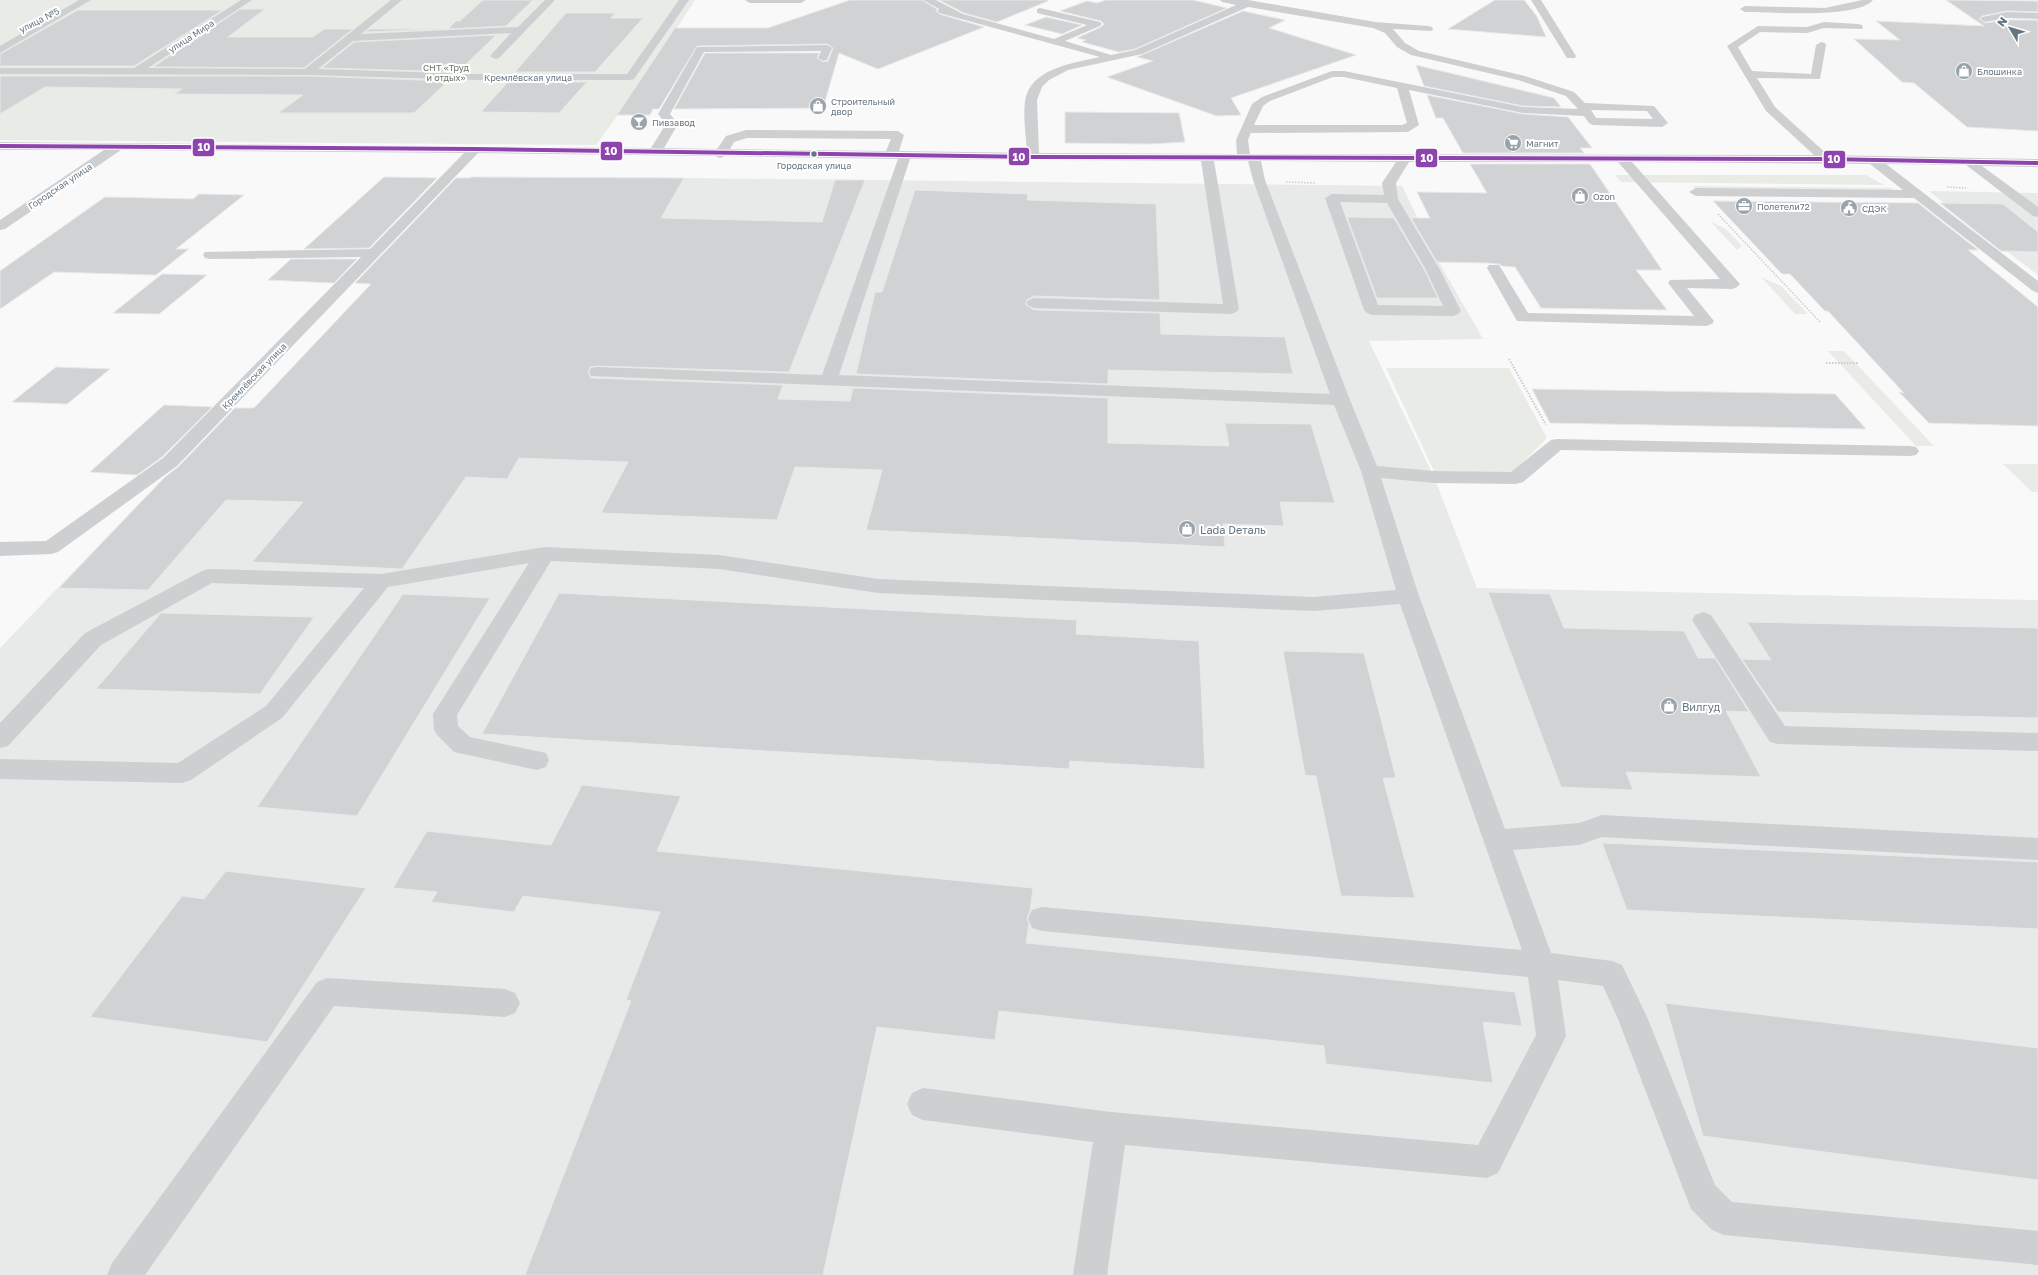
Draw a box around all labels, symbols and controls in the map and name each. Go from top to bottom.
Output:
street label: улица №5 [17,5,61,35]
north arrow [1990,8,2030,48]
text: N [1994,14,2009,29]
street label: улица Мира [166,17,216,55]
shop icon: Блошинка [1954,61,1974,81]
park label: СНТ «Труд и отдых» [423,62,470,83]
place label: Блошинка [1977,66,2022,77]
street label: Кремлёвская улица [484,72,572,83]
shop icon: Строительный двор [808,96,828,116]
place label: Строительный двор [831,96,895,117]
bar icon: Пивзавод [629,112,649,132]
place label: Пивзавод [652,117,696,128]
supermarket icon: Магнит [1503,133,1523,153]
line badge: 10 [192,138,215,157]
place label: Магнит [1526,138,1559,149]
text: 10 [198,140,210,153]
line badge: 10 [600,141,623,161]
text: 10 [605,144,617,157]
line badge: 10 [1008,147,1030,166]
line badge: 10 [1415,148,1438,168]
marker: Городская улица [809,149,819,159]
text: 10 [1013,150,1025,163]
line badge: 10 [1823,150,1846,169]
text: 10 [1421,151,1433,164]
text: 10 [1828,152,1840,165]
place label: Городская улица [777,160,851,171]
street label: Городская улица [26,161,94,211]
shop icon: Ozon [1570,186,1590,206]
place label: Ozon [1593,191,1615,202]
office icon: Полетели72 [1734,196,1754,216]
public building icon: СДЭК [1839,198,1859,218]
place label: Полетели72 [1757,201,1810,212]
place label: СДЭК [1862,203,1887,214]
street label: Кремлёвская улица [220,341,288,411]
shop icon: Lada Dеталь [1177,519,1197,539]
place label: Lada Dеталь [1200,523,1266,536]
shop icon: Вилгуд [1659,696,1679,716]
place label: Вилгуд [1682,700,1721,713]

